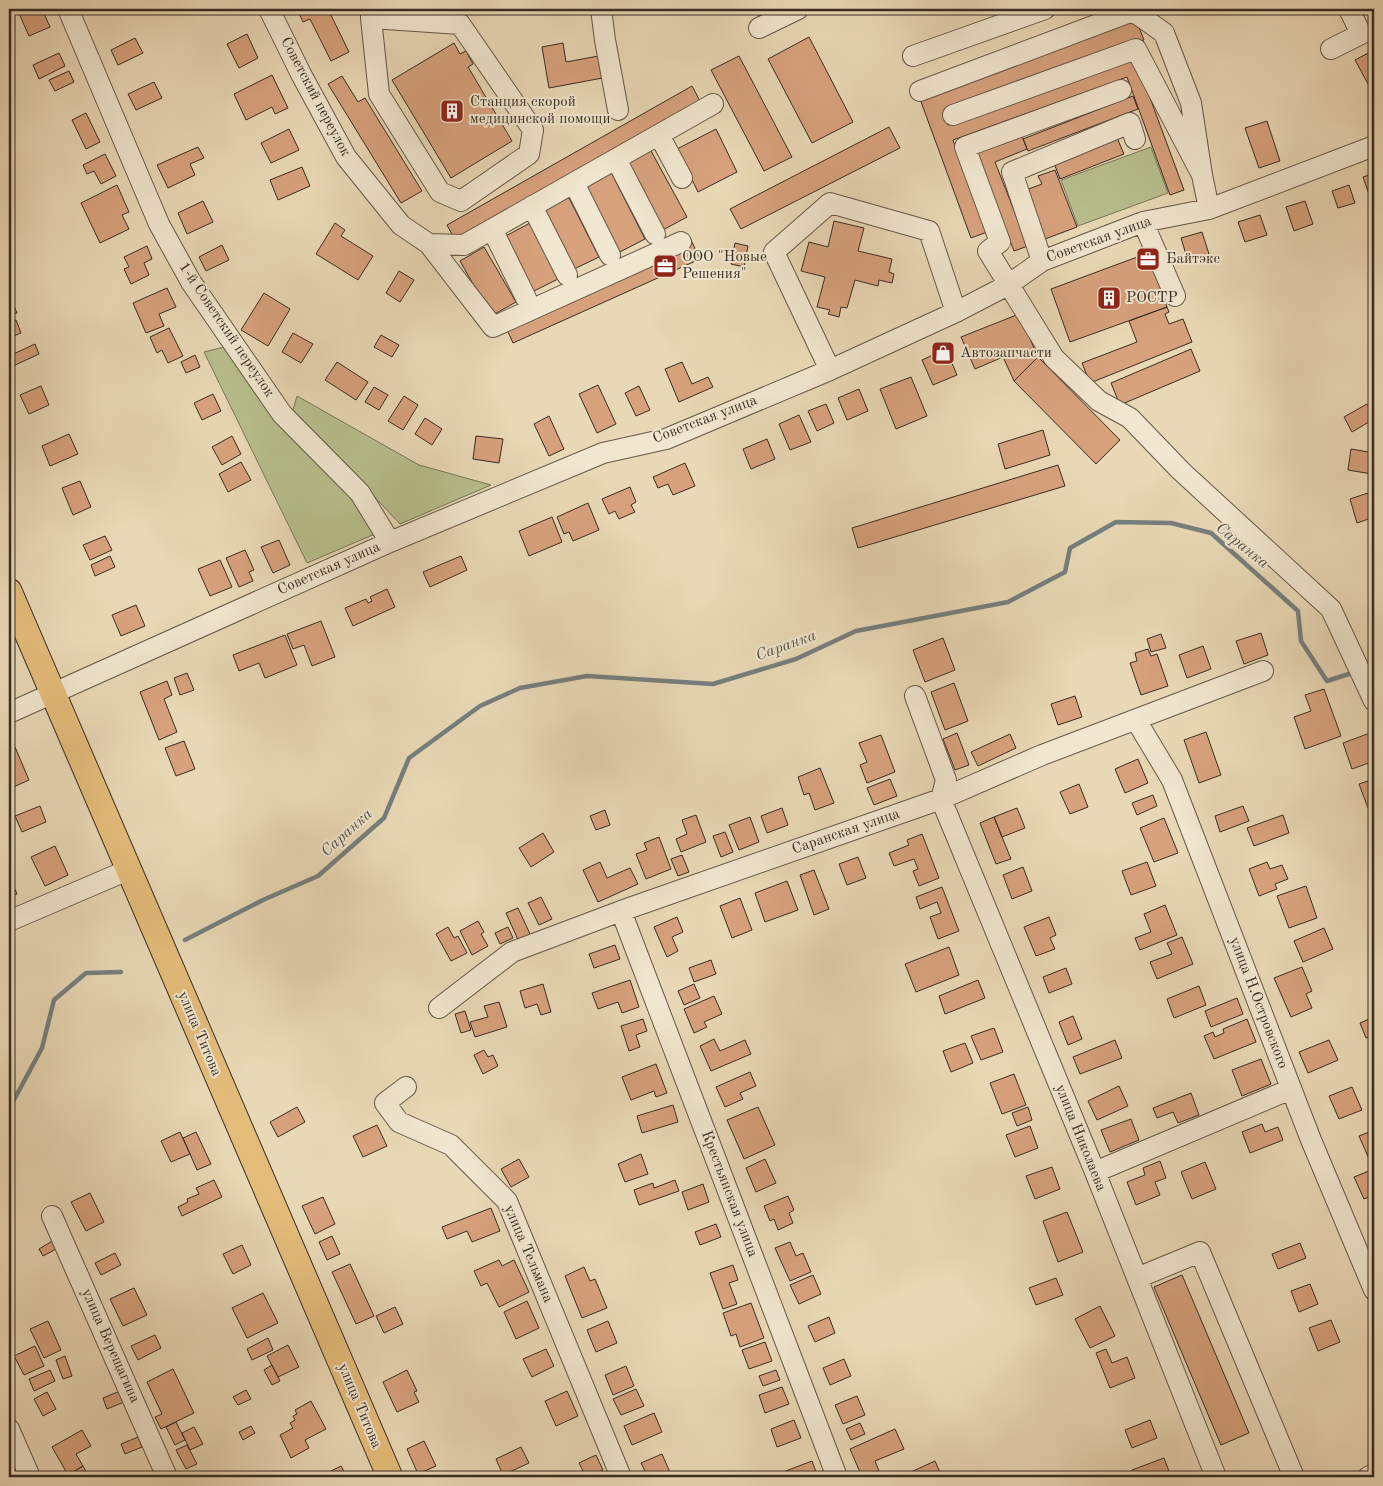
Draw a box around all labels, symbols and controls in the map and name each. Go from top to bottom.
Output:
street label: Советский переулок [277,35,353,159]
place label: Станция скорой медицинской помощи [470,95,610,127]
building icon: Станция скорой медицинской помощи [439,98,465,124]
street label: Советская улица [1045,214,1154,266]
office icon: Байтэкс [1135,246,1161,272]
place label: ООО "Новые Решения" [682,250,767,282]
place label: Байтэкс [1166,252,1220,267]
office icon: ООО "Новые Решения" [652,253,678,279]
street label: 1-й Советский переулок [175,260,277,401]
building icon: РОСТР [1096,285,1122,311]
place label: РОСТР [1126,291,1178,306]
shop icon: Автозапчасти [930,340,956,366]
place label: Автозапчасти [960,346,1052,361]
street label: Советская улица [651,393,760,447]
water label: Саранка [1213,520,1272,572]
street label: Советская улица [275,539,383,598]
water label: Саранка [754,628,819,664]
water label: Саранка [318,806,376,860]
street label: Саранская улица [790,806,902,857]
street label: улица Н.Островского [1226,935,1290,1071]
street label: улица Титова [174,989,224,1079]
street label: улица Николаева [1052,1082,1109,1194]
street label: Крестьянская улица [698,1129,760,1260]
street label: улица Тельмана [501,1203,556,1306]
street label: улица Верещагина [78,1287,142,1406]
street label: улица Титова [334,1361,384,1451]

